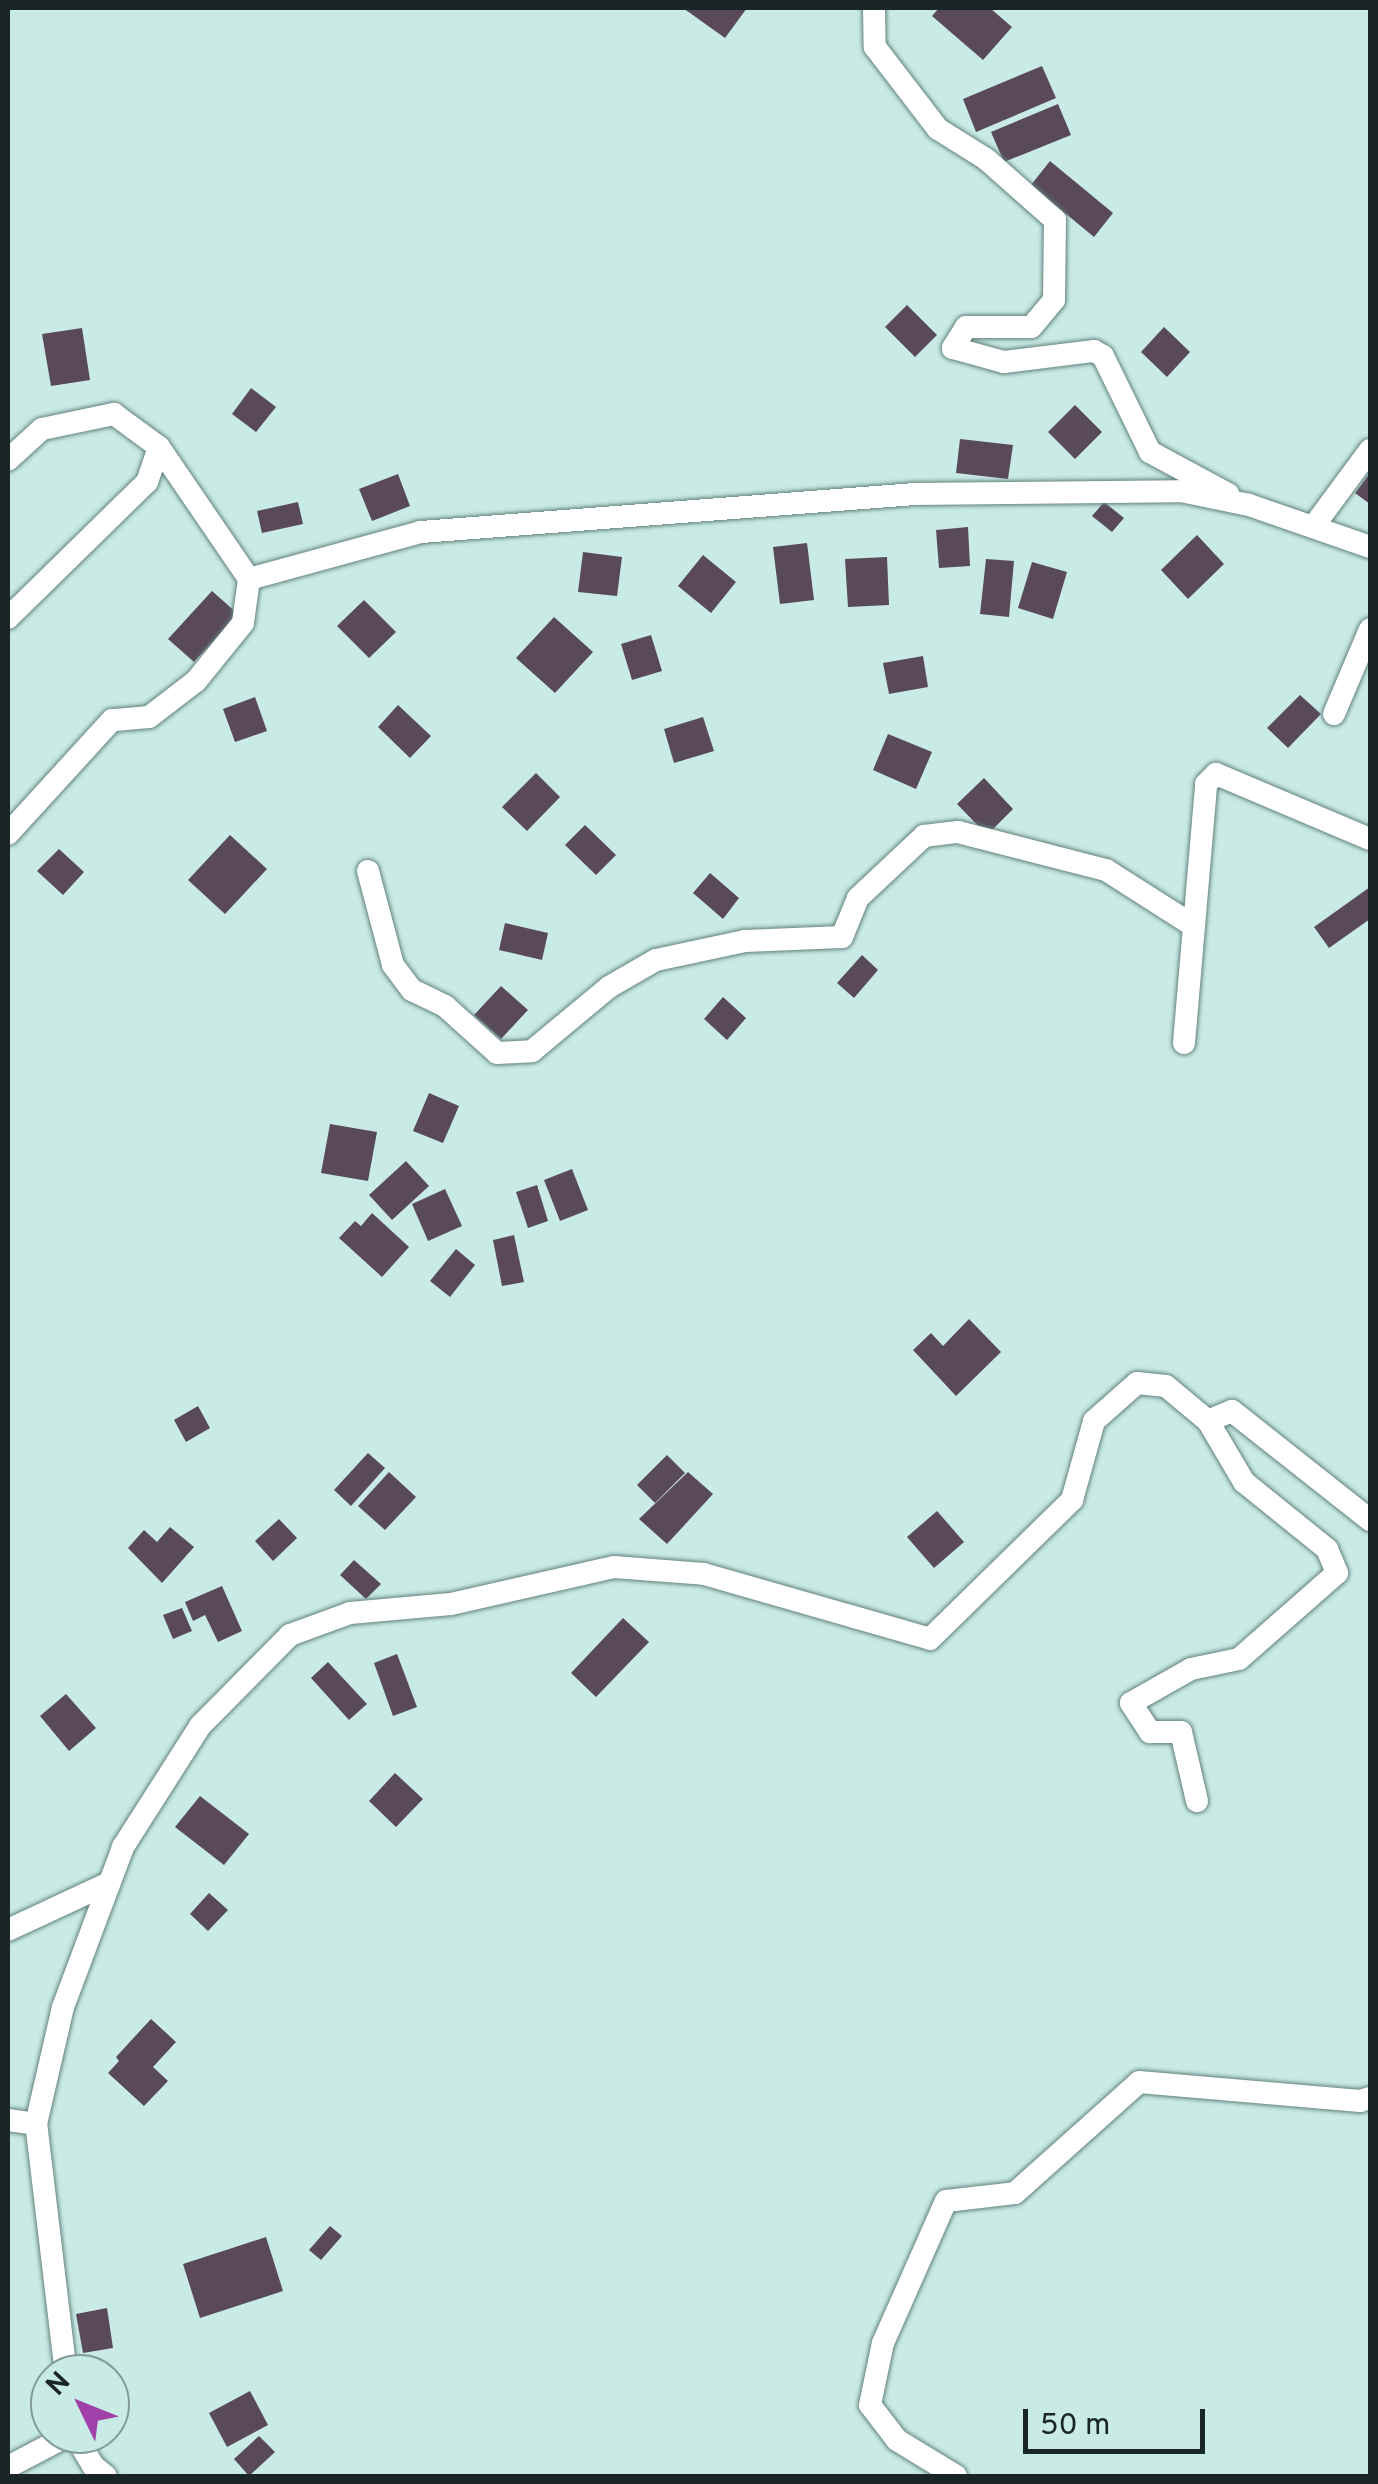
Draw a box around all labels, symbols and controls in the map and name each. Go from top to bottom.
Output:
north arrow [30,2354,130,2454]
text: N [39,2365,80,2405]
scale bar [1028,2389,1210,2451]
text: 50 m [1040,2408,1110,2445]

